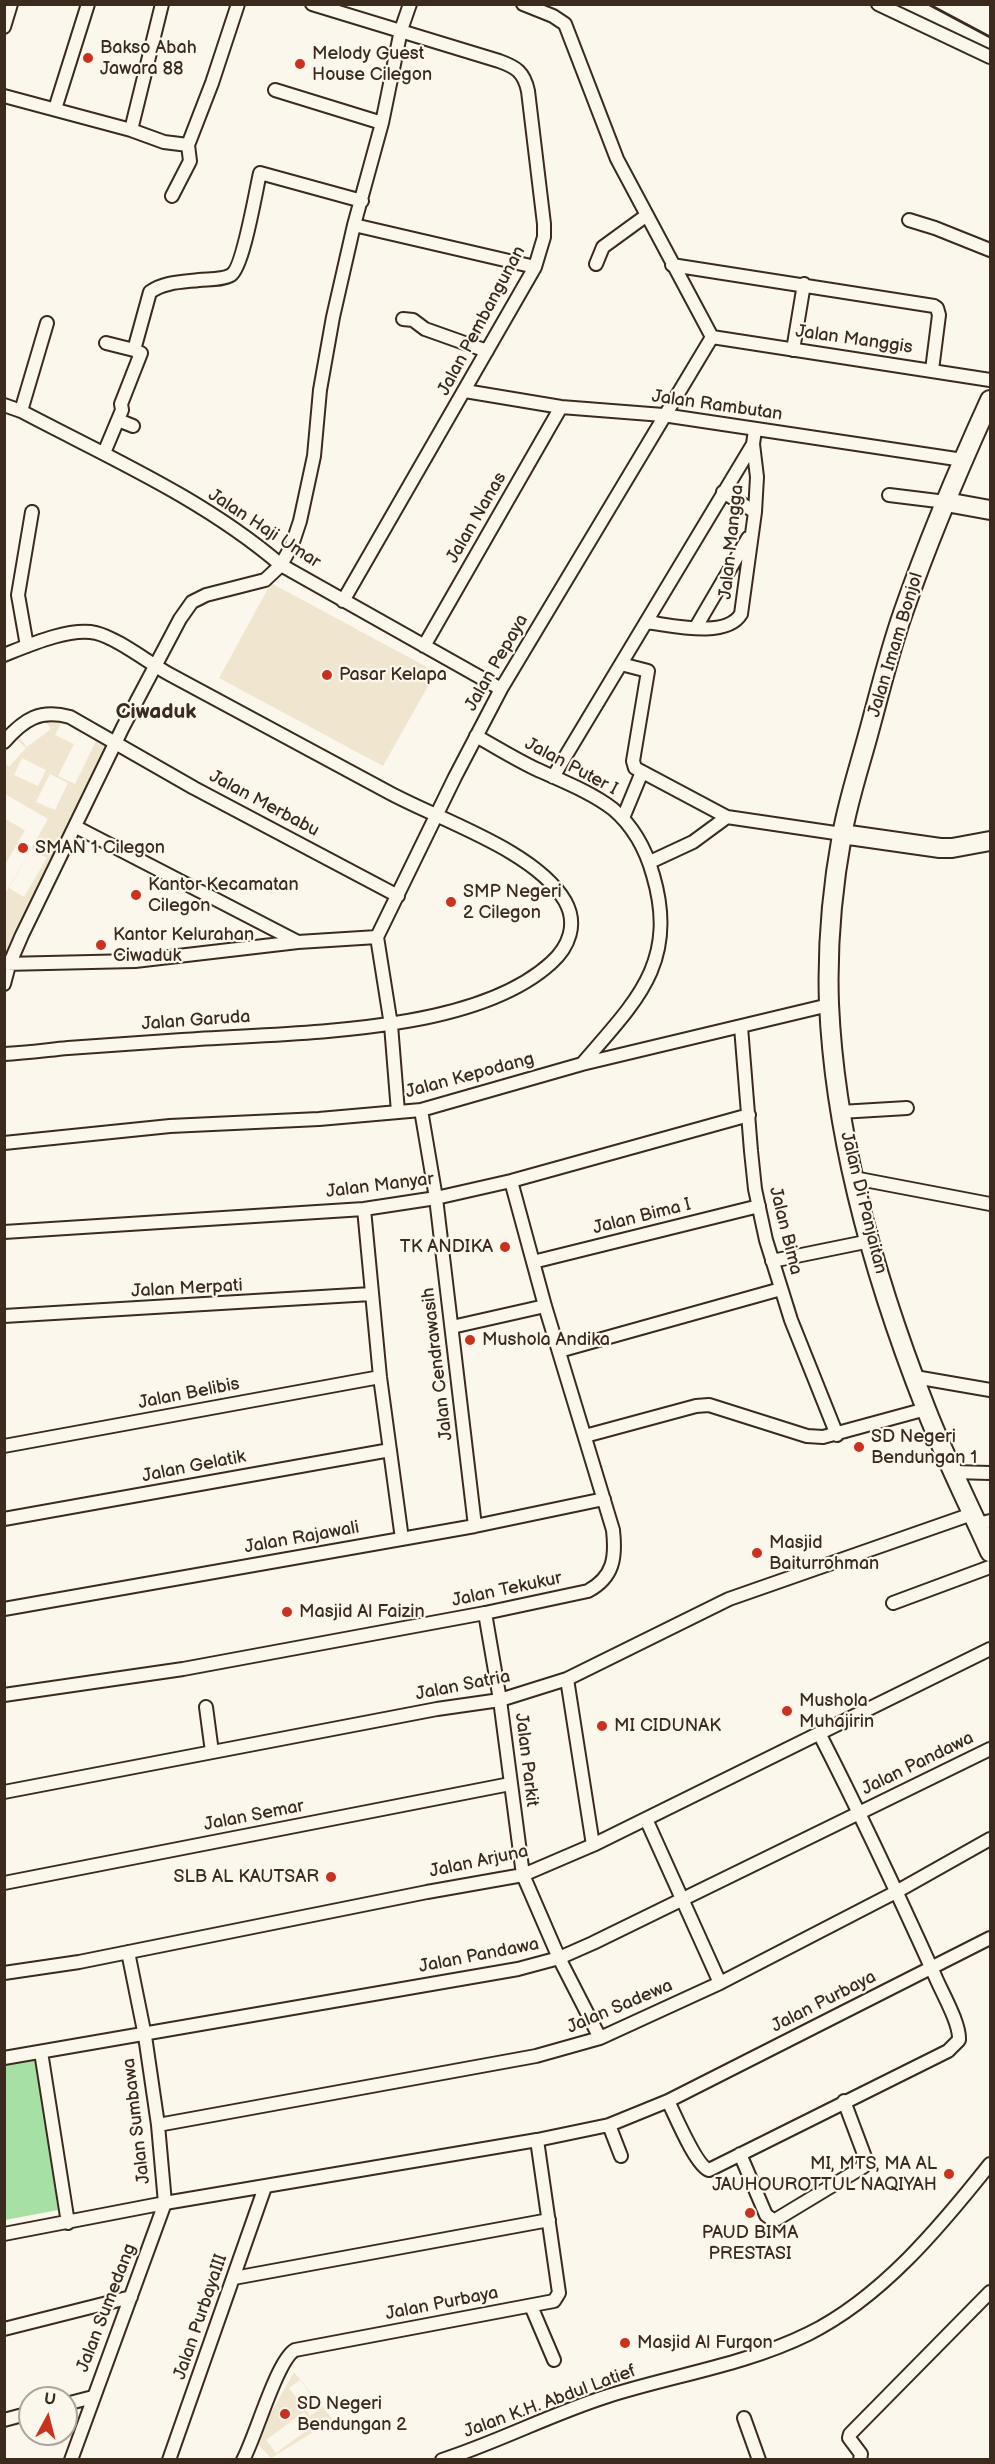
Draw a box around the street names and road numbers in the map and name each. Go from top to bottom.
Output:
street label: Jalan Pembangunan [433,243,531,399]
street label: Jalan Manggis [794,321,914,359]
street label: Jalan Rambutan [650,386,784,426]
street label: Jalan Nanas [442,469,512,567]
street label: Jalan Mangga [715,484,749,600]
street label: Jalan Haji Umar [204,485,324,573]
street label: Jalan Imam Bonjol [864,570,928,720]
street label: Jalan Pepaya [461,611,533,715]
street label: Jalan Puter I [521,733,621,801]
street label: Jalan Merbabu [205,766,323,842]
street label: Jalan Garuda [141,1006,251,1036]
street label: Jalan Kepodang [403,1048,537,1104]
street label: Jalan Di Panjaitan [835,1130,891,1276]
street label: Jalan Manyar [325,1169,435,1203]
street label: Jalan Bima [764,1185,806,1277]
street label: Jalan Bima I [591,1194,693,1240]
street label: Jalan Merpati [131,1275,243,1303]
street label: Jalan Cendrawasih [418,1286,458,1442]
street label: Jalan Belibis [136,1374,242,1414]
street label: Jalan Gelatik [140,1446,248,1488]
street label: Jalan Rajawali [243,1517,361,1559]
street label: Jalan Tekukur [450,1568,564,1612]
street label: Jalan Satria [414,1666,512,1706]
street label: Jalan Parkit [510,1712,542,1808]
street label: Jalan Pandawa [858,1728,978,1800]
street label: Jalan Semar [202,1796,306,1836]
street label: Jalan Arjuna [428,1841,530,1883]
street label: Jalan Pandawa [417,1934,541,1978]
street label: Jalan Purbaya [768,1966,880,2038]
street label: Jalan Sadewa [564,1975,676,2039]
street label: Jalan Sumbawa [119,2057,155,2185]
street label: Jalan Sumedang [73,2241,141,2375]
street label: Jalan PurbayaIII [169,2252,233,2382]
street label: Jalan Purbaya [384,2282,500,2326]
street label: Jalan K.H. Abdul Latief [461,2361,639,2443]

